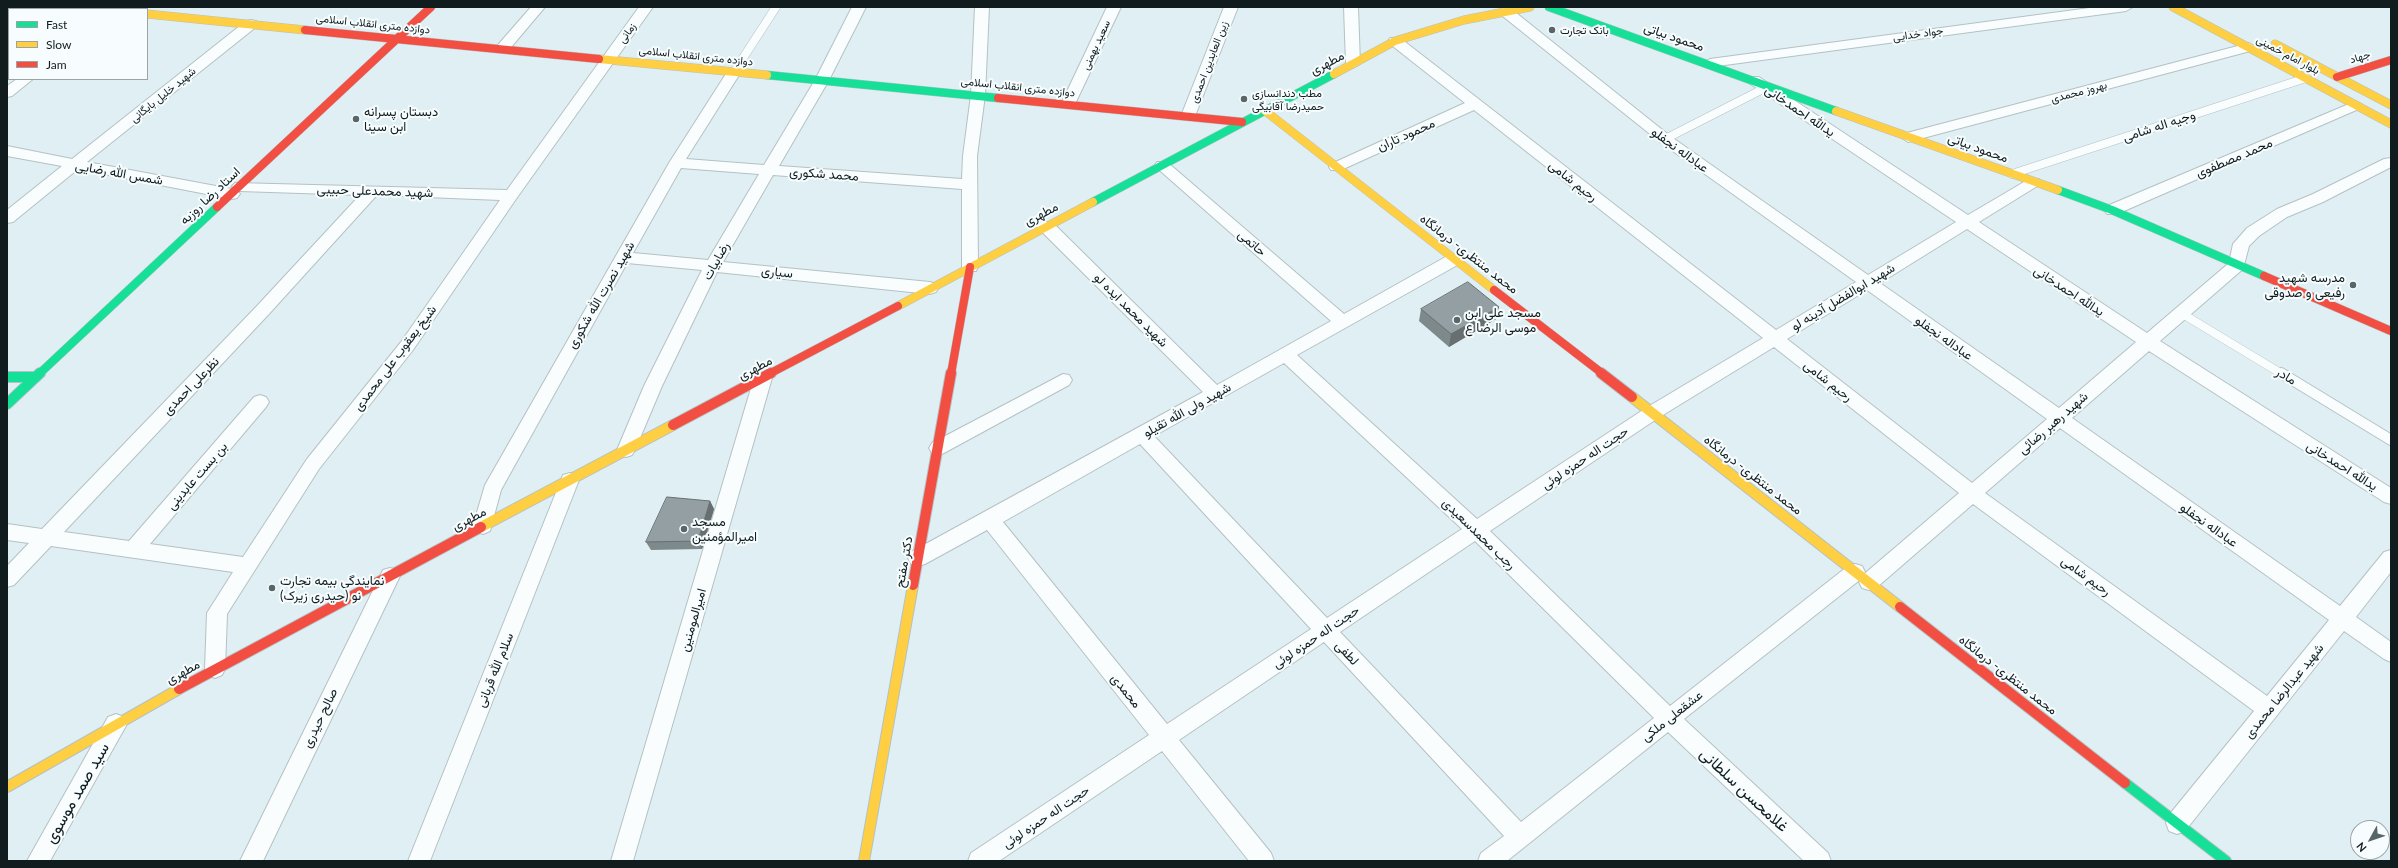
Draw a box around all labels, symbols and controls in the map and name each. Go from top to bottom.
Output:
legend [8,8,148,80]
street label: دوازده متری انقلاب اسلامی [315,11,431,37]
text: Fast [46,17,67,32]
street label: سعید بهمنی [1079,18,1113,72]
street label: زین العابدین احمدی [1187,19,1231,105]
street label: محمود بیاتی [1642,19,1706,55]
street label: زمانی [615,20,639,46]
place label: بانک تجارت [1560,23,1609,37]
street label: جواد خدایی [1892,24,1944,44]
marker: بانک تجارت [1547,25,1557,35]
street label: بلوار امام خمینی [2254,33,2322,77]
text: Slow [46,37,71,52]
street label: دوازده متری انقلاب اسلامی [638,43,754,69]
street label: مطهری [1307,48,1347,78]
street label: جهاد [2348,48,2372,66]
text: Jam [46,57,67,72]
street label: شهید خلیل بایگانی [128,65,198,125]
street label: دوازده متری انقلاب اسلامی [960,74,1076,100]
street label: بهروز محمدی [2049,78,2109,106]
street label: یدالله احمدخانی [1762,82,1838,140]
place label: مطب دندانسازی حمیدرضا آقابیگی [1252,86,1324,112]
marker: مطب دندانسازی حمیدرضا آقابیگی [1239,94,1249,104]
place label: دبستان پسرانه ابن سینا [364,104,438,135]
street label: وجیه اله شامی [2121,107,2197,145]
marker: دبستان پسرانه ابن سینا [351,114,361,124]
street label: محمود تاران [1375,115,1437,155]
street label: عباداله نجفلو [1648,124,1712,176]
street label: محمود بیاتی [1946,130,2010,166]
street label: محمد مصطفوی [2193,135,2275,181]
street label: رحیم شامی [1545,157,1601,205]
street label: شمس الله رضایی [74,158,164,188]
street label: استاد رضا روزبه [177,164,243,228]
street label: محمد شکوری [789,164,859,184]
street label: شهید محمدعلی حبیبی [316,181,434,201]
street label: مطهری [1021,199,1061,229]
street label: محمد منتظری- درمانگاه [1417,211,1521,297]
street label: حاتمی [1235,227,1269,259]
street label: شهید نصرت الله شکوری [564,239,638,351]
street label: رضابیات [699,239,733,283]
street label: شهید ابوالفضل آدینه لو [1788,260,1898,334]
street label: یدالله احمدخانی [2031,262,2107,320]
street label: سیاری [760,263,794,281]
street label: شهید محمد ایده لو [1091,270,1171,350]
place label: مدرسه شهید رفیعی و صدوقی [2265,270,2345,301]
marker: مدرسه شهید رفیعی و صدوقی [2348,280,2358,290]
street label: شیخ یعقوب علی محمدی [350,302,440,414]
place label: مسجد علی ابن موسی الرضا ع [1465,305,1541,336]
street label: عباداله نجفلو [1912,312,1976,364]
marker: مسجد علی ابن موسی الرضا ع [1452,315,1462,325]
street label: مطهری [735,353,775,383]
street label: نظرعلی احمدی [160,354,222,418]
street label: رحیم شامی [1800,357,1856,405]
street label: مادر [2273,364,2299,388]
street label: شهید ولی الله تقیلو [1140,379,1234,441]
street label: شهید رهبر رضائی [2015,389,2091,457]
street label: حجت اله حمزه لوئی [1539,423,1631,493]
street label: محمد منتظری- درمانگاه [1701,432,1805,518]
street label: یدالله احمدخانی [2304,438,2380,494]
street label: بن بست عابدینی [163,439,231,513]
street label: رجب محمدسعیدی [1439,495,1519,573]
street label: عباداله نجفلو [2177,499,2241,551]
street label: مطهری [449,504,489,534]
place label: مسجد امیرالمؤمنین [692,514,757,545]
marker: مسجد امیرالمؤمنین [679,524,689,534]
street label: دکتر مفتح [892,535,916,589]
street label: رحیم شامی [2058,553,2114,599]
place label: نمایندگی بیمه تجارت نو (حیدری زیرک) [280,573,384,604]
marker: نمایندگی بیمه تجارت نو (حیدری زیرک) [267,583,277,593]
street label: امیرالمومنین [677,587,709,653]
street label: حجت اله حمزه لوئی [1270,602,1362,672]
street label: سلام الله قربانی [473,631,517,709]
street label: محمد منتظری- درمانگاه [1956,632,2060,718]
street label: لطفی [1332,638,1362,668]
street label: شهید عبدالرضا محمدی [2241,640,2327,742]
street label: مطهری [163,656,203,688]
street label: محمدی [1108,671,1144,711]
street label: صالح حیدری [299,686,341,750]
street label: عشقعلی ملکی [1638,687,1706,745]
street label: سید صمد موسوی [40,739,114,847]
street label: غلامحسن سلطانی [1696,744,1792,836]
street label: حجت اله حمزه لوئی [1000,782,1092,852]
north arrow [2350,820,2390,860]
text: N [2353,840,2369,855]

